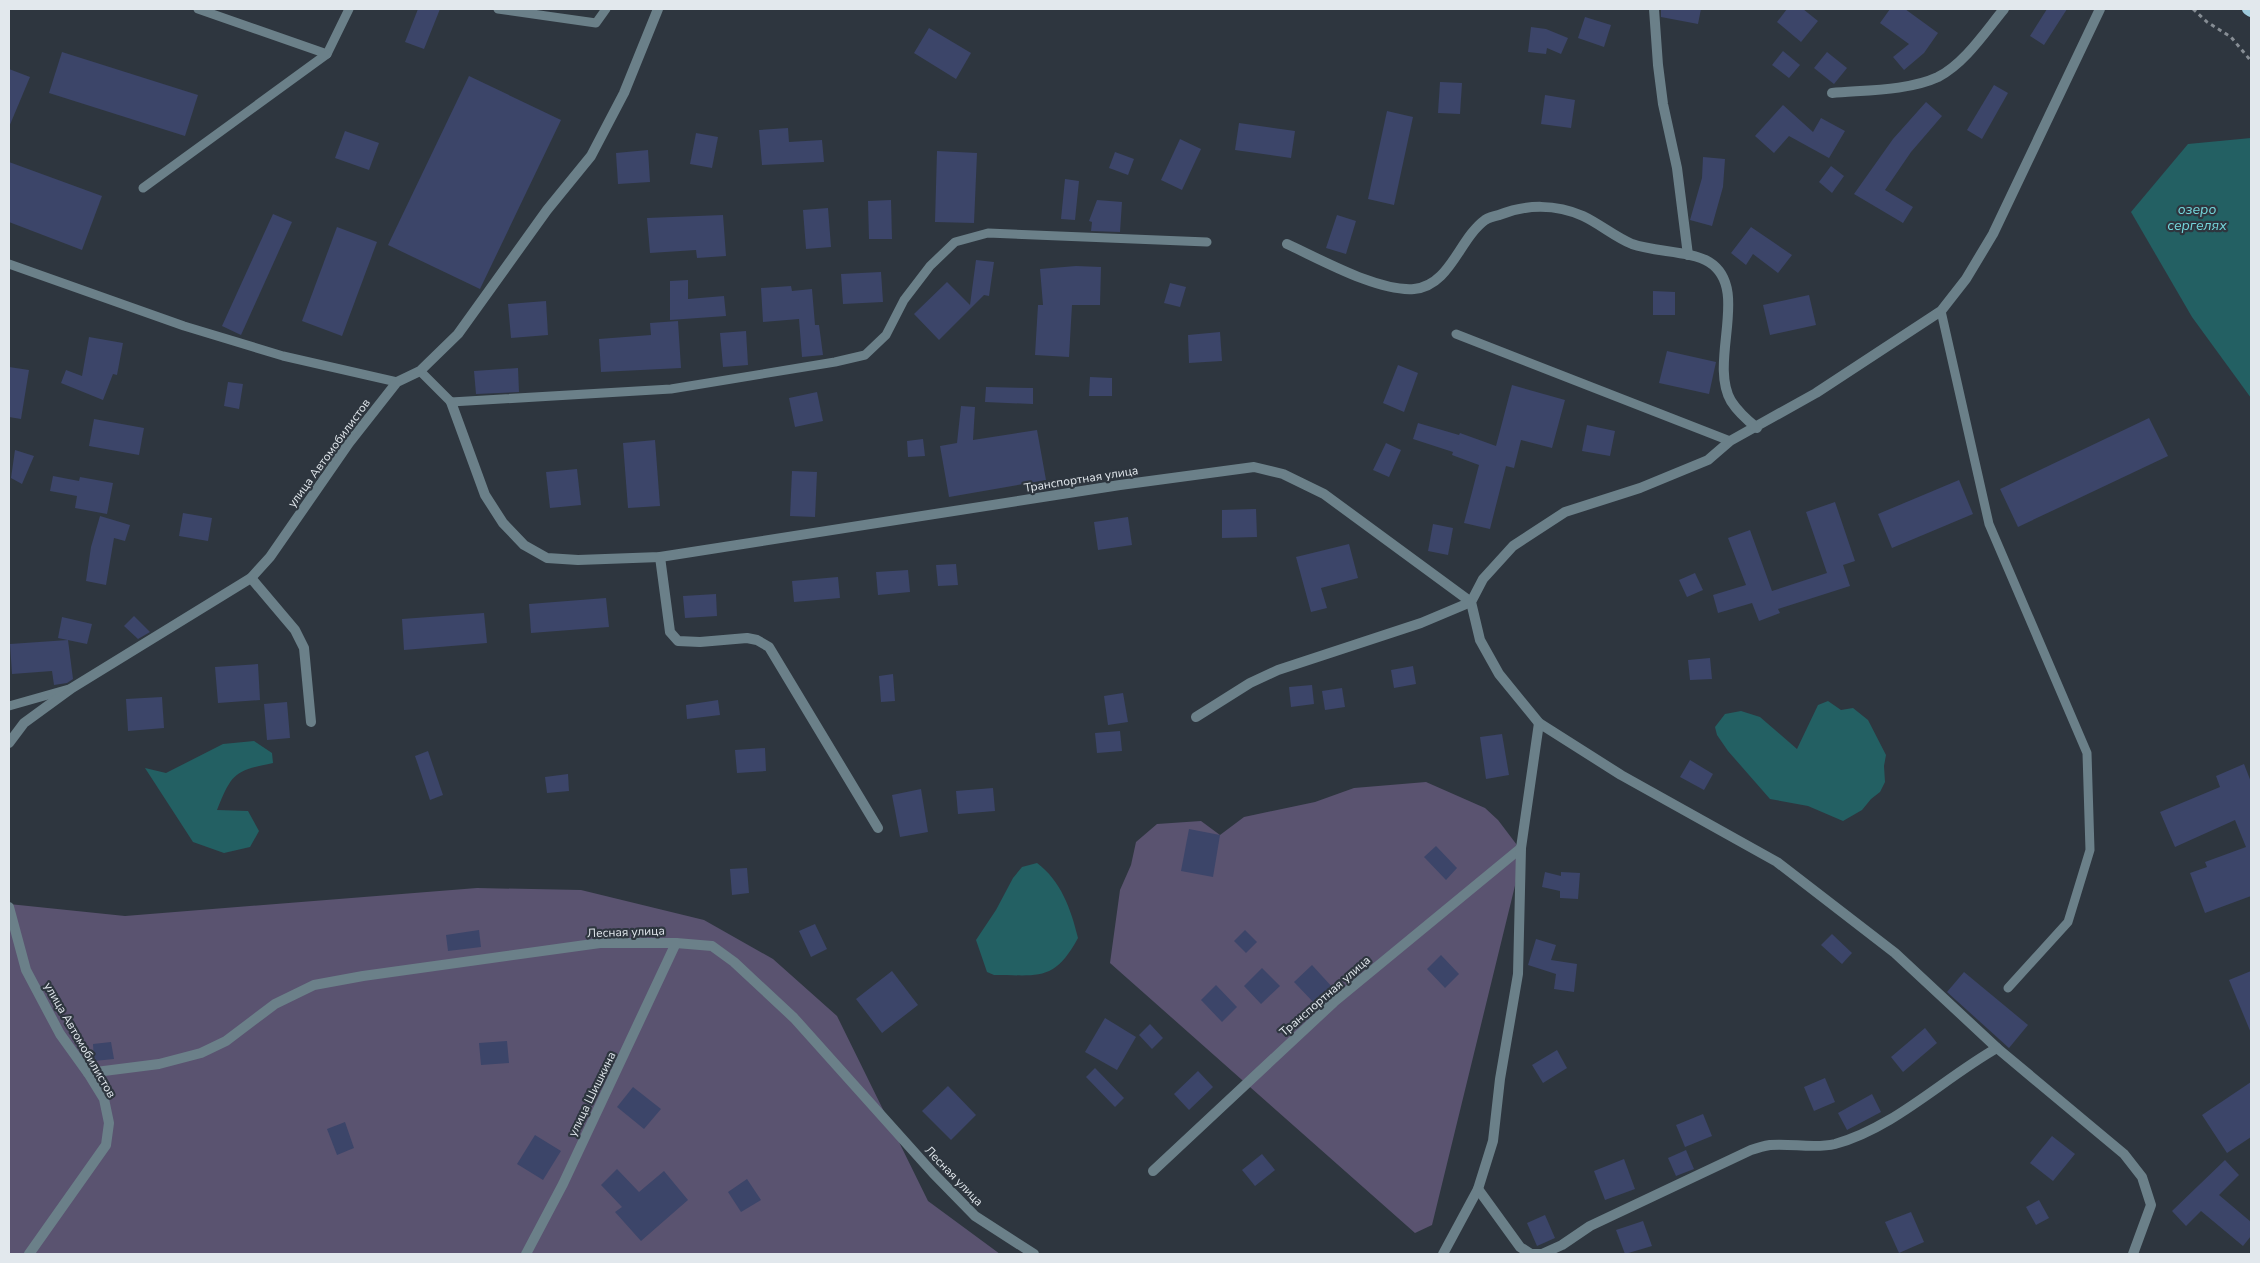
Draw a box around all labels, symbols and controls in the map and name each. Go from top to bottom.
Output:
water label: озеро сергелях [2167,200,2227,235]
street label: улица Автомобилистов [284,395,374,511]
street label: Транспортная улица [1023,462,1139,496]
street label: Лесная улица [587,923,665,941]
street label: Транспортная улица [1276,952,1374,1040]
street label: улица Автомобилистов [40,979,120,1101]
street label: улица Шишкина [565,1049,619,1139]
street label: Лесная улица [921,1143,987,1209]

